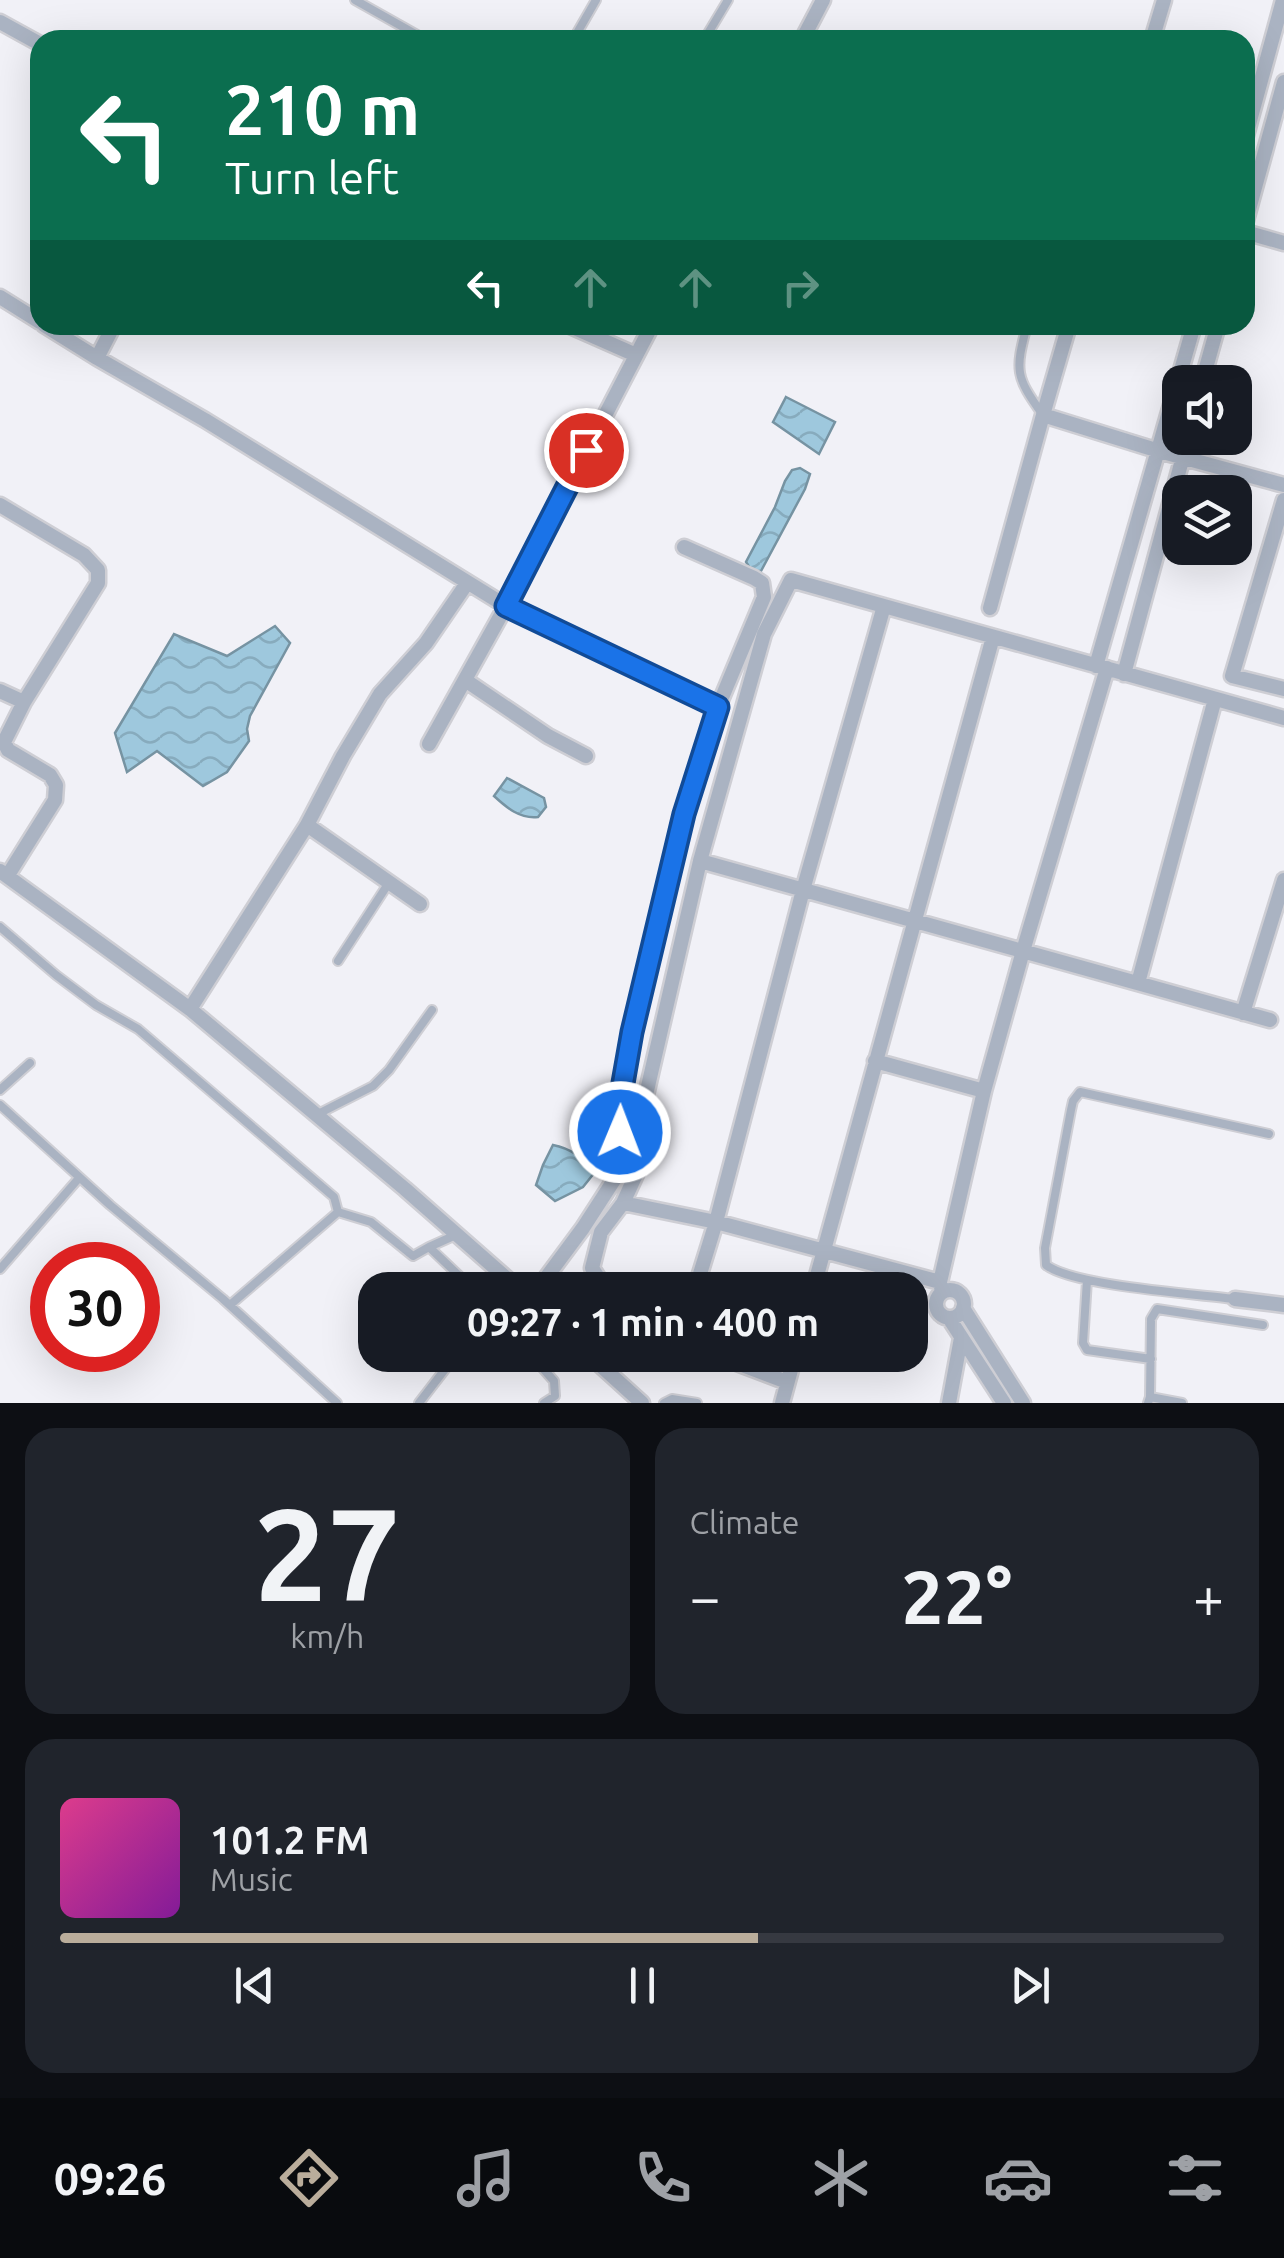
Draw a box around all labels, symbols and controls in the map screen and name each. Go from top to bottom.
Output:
icon: left [60,70,190,200]
text: 210 m [225,70,420,148]
text: Turn left [225,152,399,203]
icon: left [458,260,513,315]
icon: ahead [563,260,618,315]
icon: ahead [668,260,723,315]
icon: right [773,260,828,315]
map controls [1162,365,1252,565]
button: sound [1162,365,1252,455]
pin [544,408,629,493]
icon: arrive [559,423,614,478]
button: layers [1162,475,1252,565]
position arrow [568,1080,672,1184]
speed limit sign: 30 [30,1242,160,1372]
text: 09:27 · 1 min · 400 m [467,1301,819,1343]
text: 27 [254,1480,401,1626]
text: Climate [690,1504,800,1540]
text: 22° [901,1554,1012,1638]
text: − [690,1566,721,1627]
text: + [1193,1566,1224,1627]
text: km/h [290,1618,364,1654]
text: 101.2 FM [210,1819,369,1861]
text: Music [210,1861,293,1897]
icon: previous [227,1958,282,2013]
icon: pause [615,1958,670,2013]
icon: next [1003,1958,1058,2013]
icon: directions [274,2143,344,2213]
icon: music [451,2143,521,2213]
icon: phone [628,2143,698,2213]
icon: climate [806,2143,876,2213]
icon: car [983,2143,1053,2213]
icon: filters [1160,2143,1230,2213]
text: 09:26 [54,2153,166,2204]

